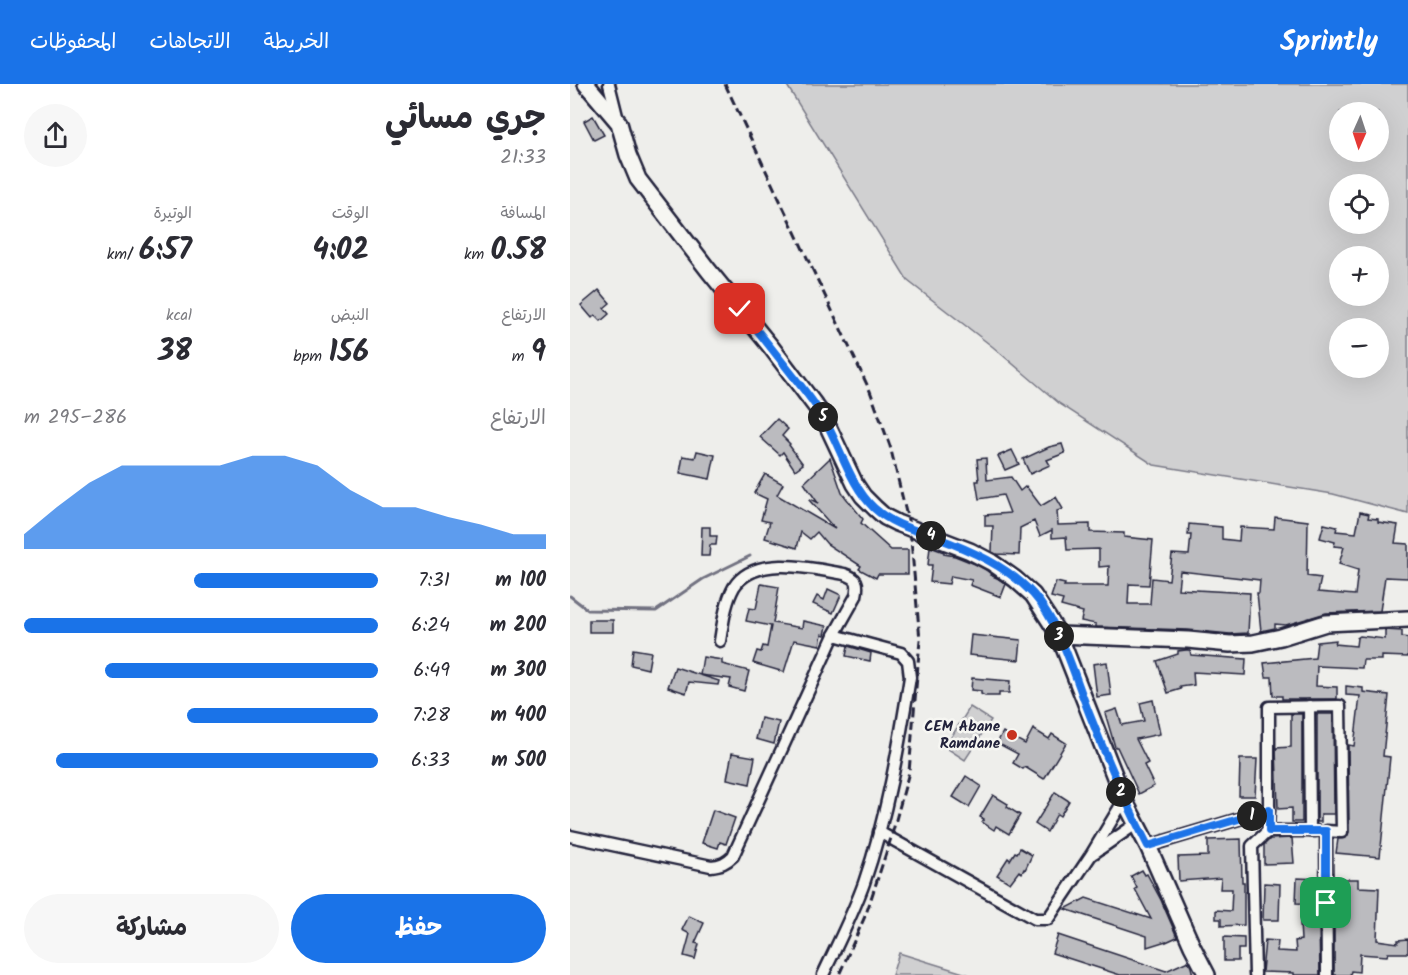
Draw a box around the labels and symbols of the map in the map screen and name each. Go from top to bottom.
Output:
north arrow [1329,102,1389,162]
pin [714,283,765,334]
pin: 5 [808,402,838,432]
pin: 4 [916,521,946,551]
pin: 3 [1044,621,1074,651]
place label: CEM Abane Ramdane [924,715,1001,756]
marker: CEM Abane Ramdane [1005,728,1019,742]
pin: 2 [1106,777,1136,807]
pin: 1 [1237,801,1267,831]
pin [1300,877,1351,928]

